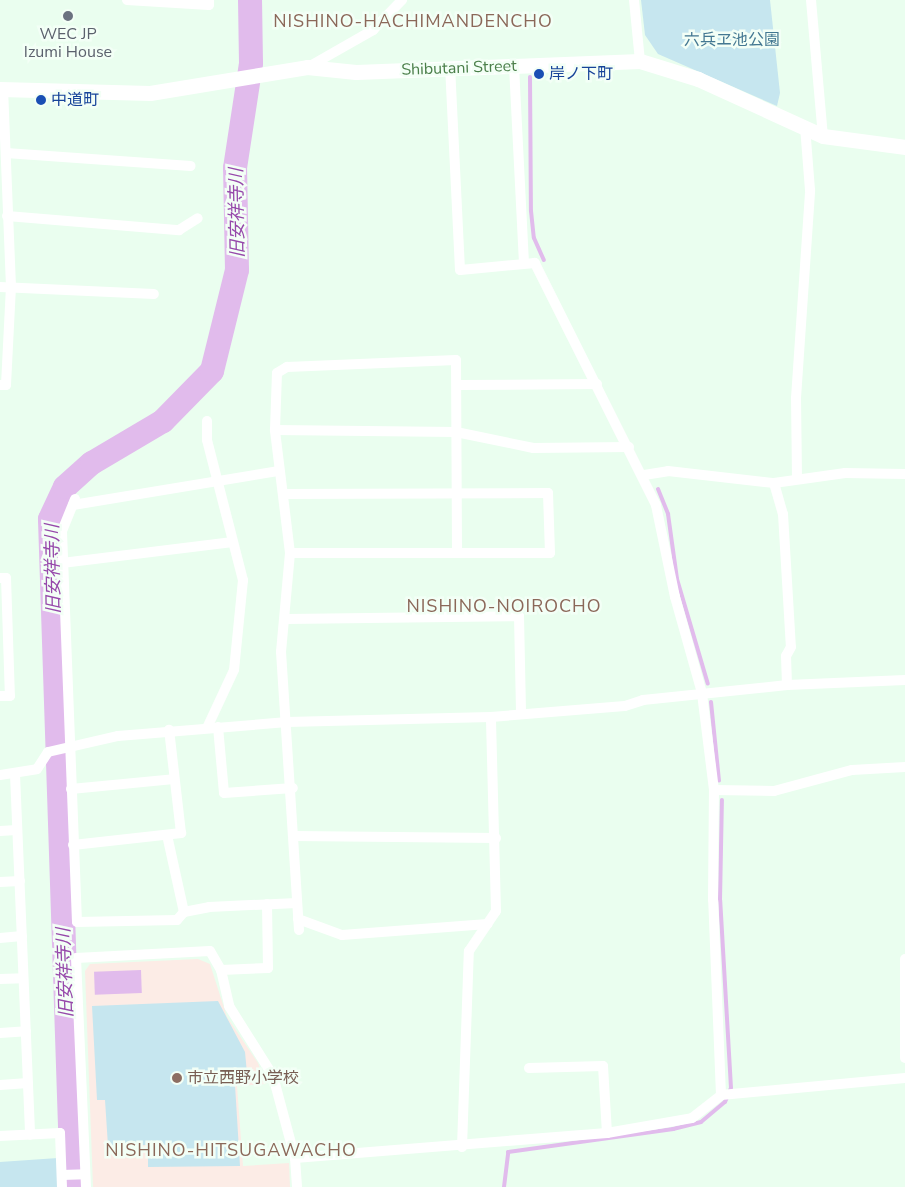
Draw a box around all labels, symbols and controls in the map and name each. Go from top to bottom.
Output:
marker: WEC JP Izumi House [62,10,74,22]
district label: NISHINO-HACHIMANDENCHO [270,10,556,32]
place label: WEC JP Izumi House [24,24,112,62]
park label: 六兵ヱ池公園 [684,30,780,50]
street label: Shibutani Street [401,56,517,80]
place label: 岸ノ下町 [549,64,613,84]
marker: 岸ノ下町 [533,68,545,80]
place label: 中道町 [51,90,99,110]
marker: 中道町 [35,94,47,106]
water label: 旧安祥寺川 [225,168,249,258]
water label: 旧安祥寺川 [41,524,65,614]
district label: NISHINO-NOIROCHO [404,595,604,617]
water label: 旧安祥寺川 [53,928,77,1018]
place label: 市立西野小学校 [187,1068,299,1088]
marker: 市立西野小学校 [171,1072,183,1084]
district label: NISHINO-HITSUGAWACHO [103,1139,359,1161]

